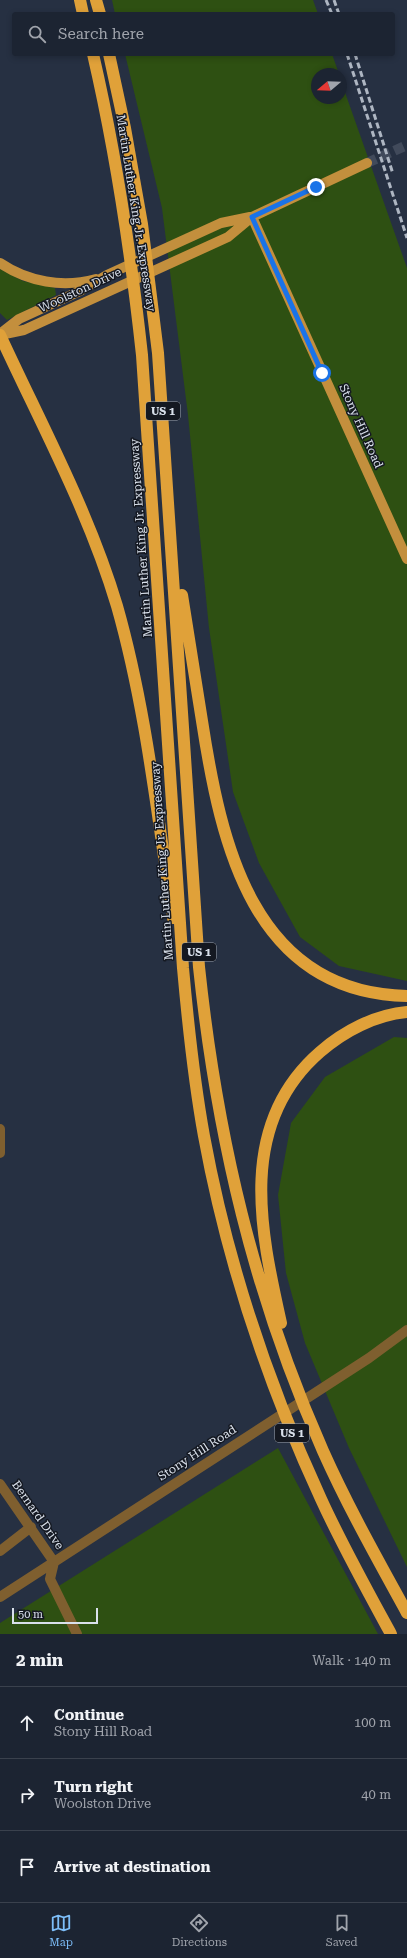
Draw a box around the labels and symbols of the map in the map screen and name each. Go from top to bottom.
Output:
north arrow [311,68,347,104]
street label: Martin Luther King Jr. Expressway [114,114,159,313]
route end [307,178,325,196]
street label: Woolston Drive [36,265,124,315]
route start [313,364,331,382]
street label: Stony Hill Road [336,382,386,471]
road number: US 1 [146,402,180,420]
street label: Martin Luther King Jr. Expressway [127,437,155,638]
street label: Martin Luther King Jr. Expressway [148,760,176,961]
road number: US 1 [182,943,216,961]
street label: Stony Hill Road [155,1422,239,1484]
road number: US 1 [275,1424,309,1442]
street label: Bernard Drive [9,1478,67,1552]
scale bar [12,1606,98,1625]

